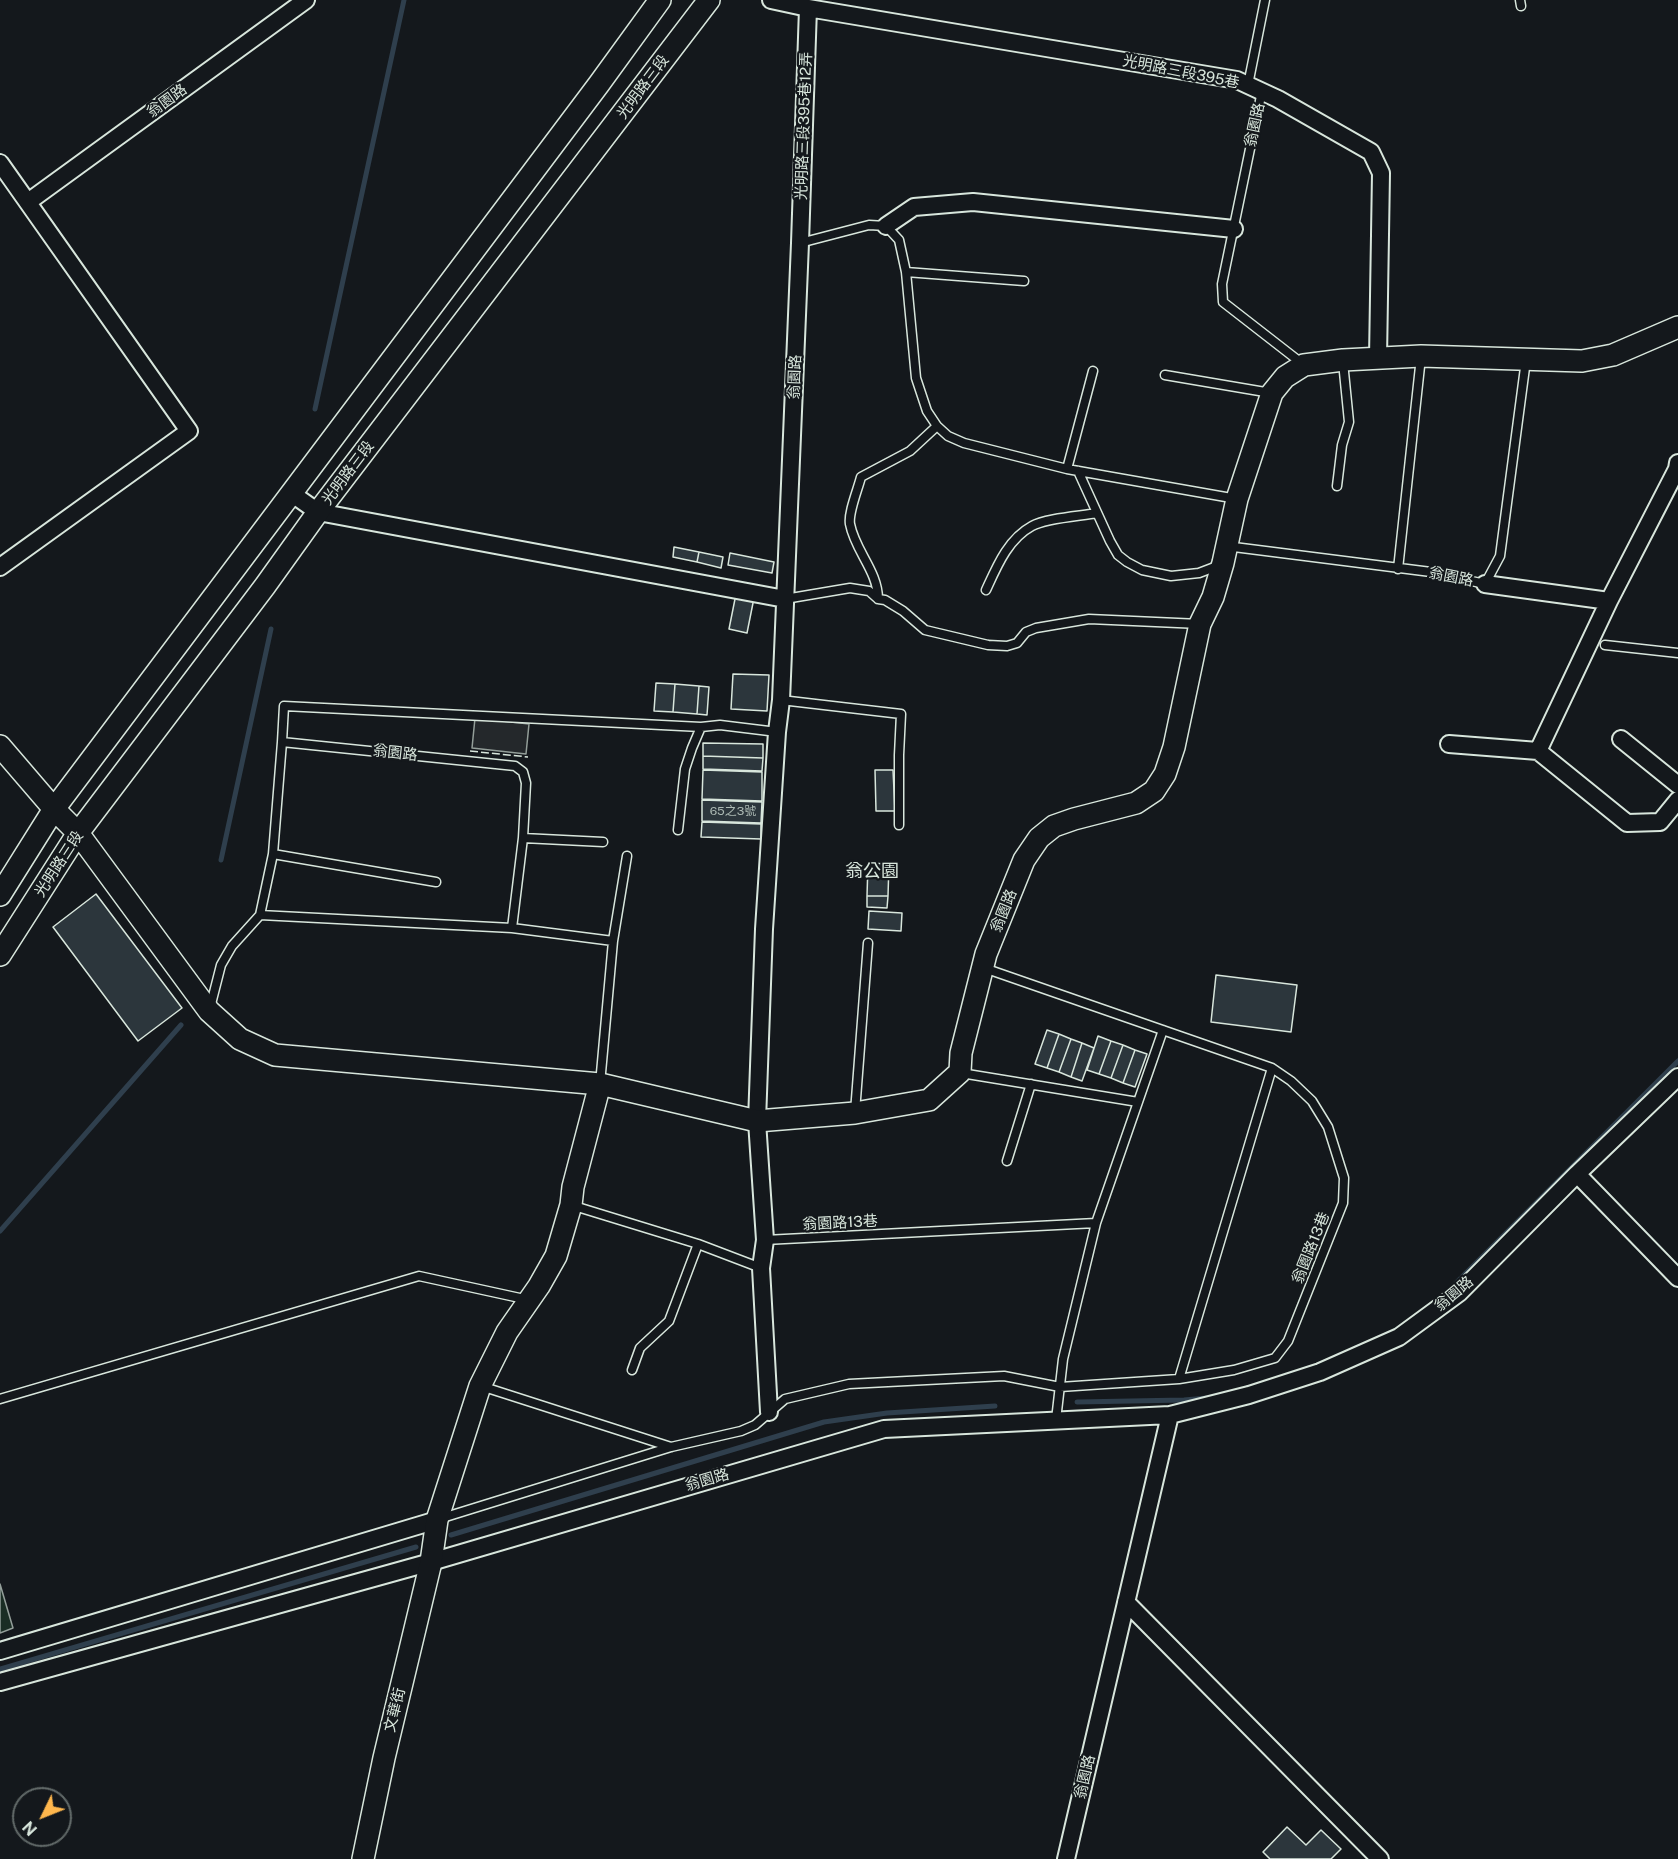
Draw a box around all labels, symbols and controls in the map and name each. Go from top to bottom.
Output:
street label: 光明路三段 [613,52,673,122]
street label: 光明路三段395巷12弄 [792,52,816,200]
street label: 光明路三段395巷 [1121,52,1241,92]
street label: 翁園路 [144,80,190,122]
street label: 翁園路 [1242,101,1268,149]
street label: 翁園路 [785,354,805,400]
street label: 光明路三段 [318,438,378,508]
street label: 翁園路 [1427,564,1475,590]
street label: 翁園路 [372,742,418,764]
house number: 65之3號 [710,804,756,818]
street label: 光明路三段 [31,828,87,900]
district label: 翁公園 [845,860,899,882]
street label: 翁園路 [987,887,1021,935]
street label: 翁園路13巷 [1289,1210,1333,1286]
street label: 翁園路13巷 [802,1212,878,1234]
street label: 翁園路 [1431,1273,1477,1315]
street label: 翁園路 [683,1465,731,1495]
street label: 文華街 [381,1686,409,1734]
street label: 翁園路 [1071,1753,1099,1801]
north arrow [12,1787,72,1847]
text: N [19,1817,41,1839]

